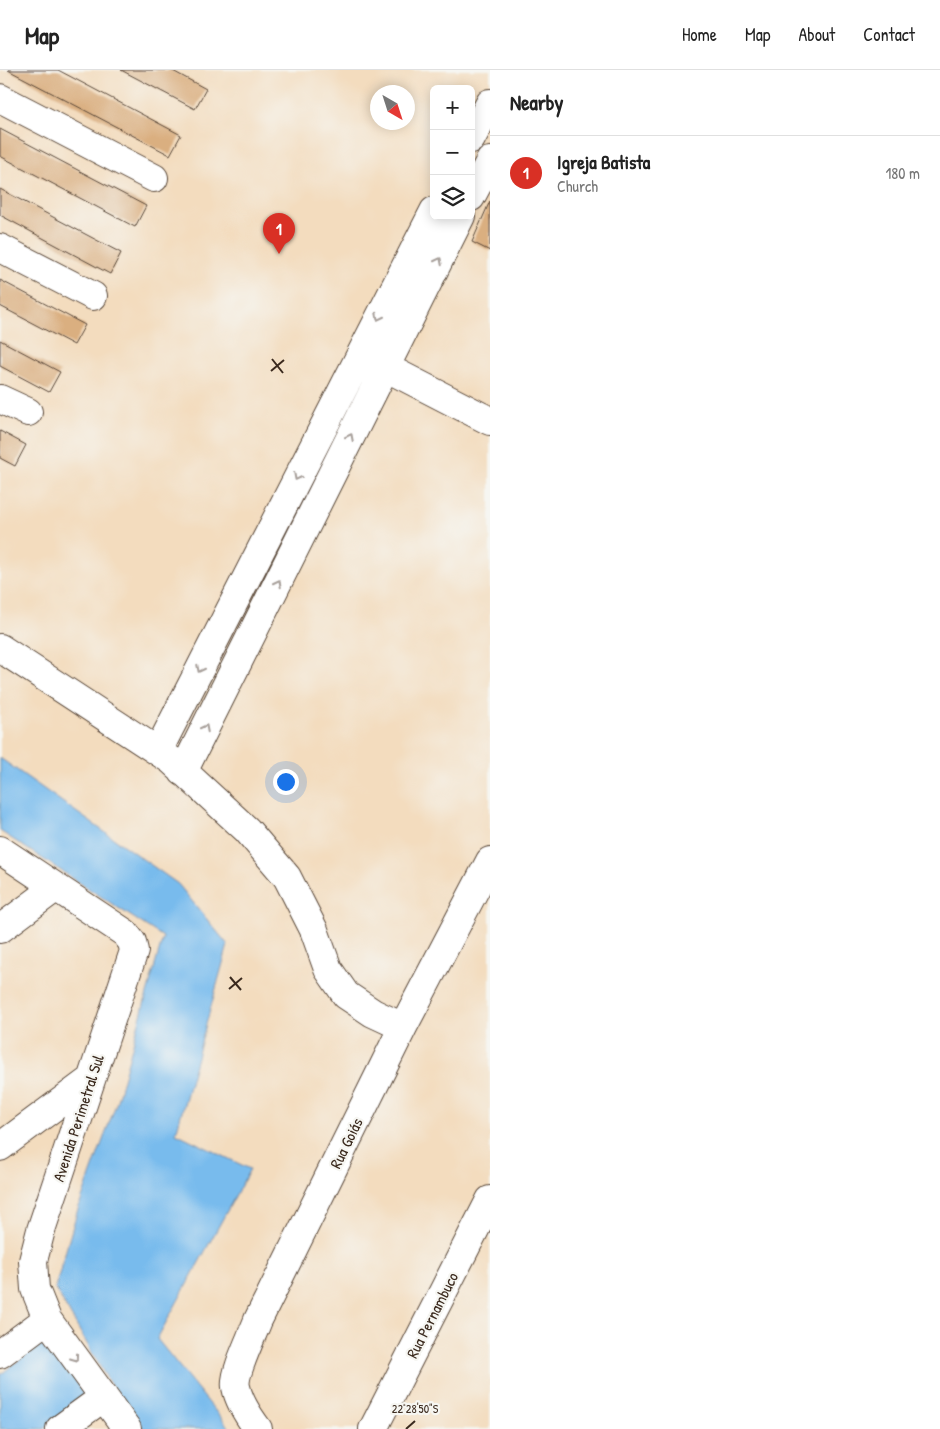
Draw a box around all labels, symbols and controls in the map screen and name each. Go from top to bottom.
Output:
text: Map [25,19,59,51]
text: Home [682,22,717,47]
text: Map [745,22,770,47]
text: About [798,22,835,47]
text: Contact [863,22,915,47]
north arrow [370,85,415,130]
map controls [430,85,475,220]
button: + [430,85,475,130]
text: Nearby [510,88,563,117]
button: − [430,130,475,175]
text: Igreja Batista [557,149,650,175]
text: 1 [523,162,529,184]
text: 180 m [886,162,920,184]
button: layers [430,175,475,220]
text: Church [557,175,598,197]
pin: 1 [263,213,295,254]
one-way arrow [433,257,443,266]
one-way arrow [375,312,385,321]
one-way arrow [344,434,354,443]
one-way arrow [293,472,303,481]
one-way arrow [272,579,282,588]
one-way arrow [196,664,206,673]
one-way arrow [199,724,209,733]
your location [273,769,299,795]
street label: Avenida Perimetral Sul [47,1051,109,1184]
street label: Rua Goiás [324,1114,368,1172]
street label: Rua Pernambuco [401,1268,463,1362]
one-way arrow [69,1352,78,1362]
text: 22°28'50"S [392,1400,439,1417]

